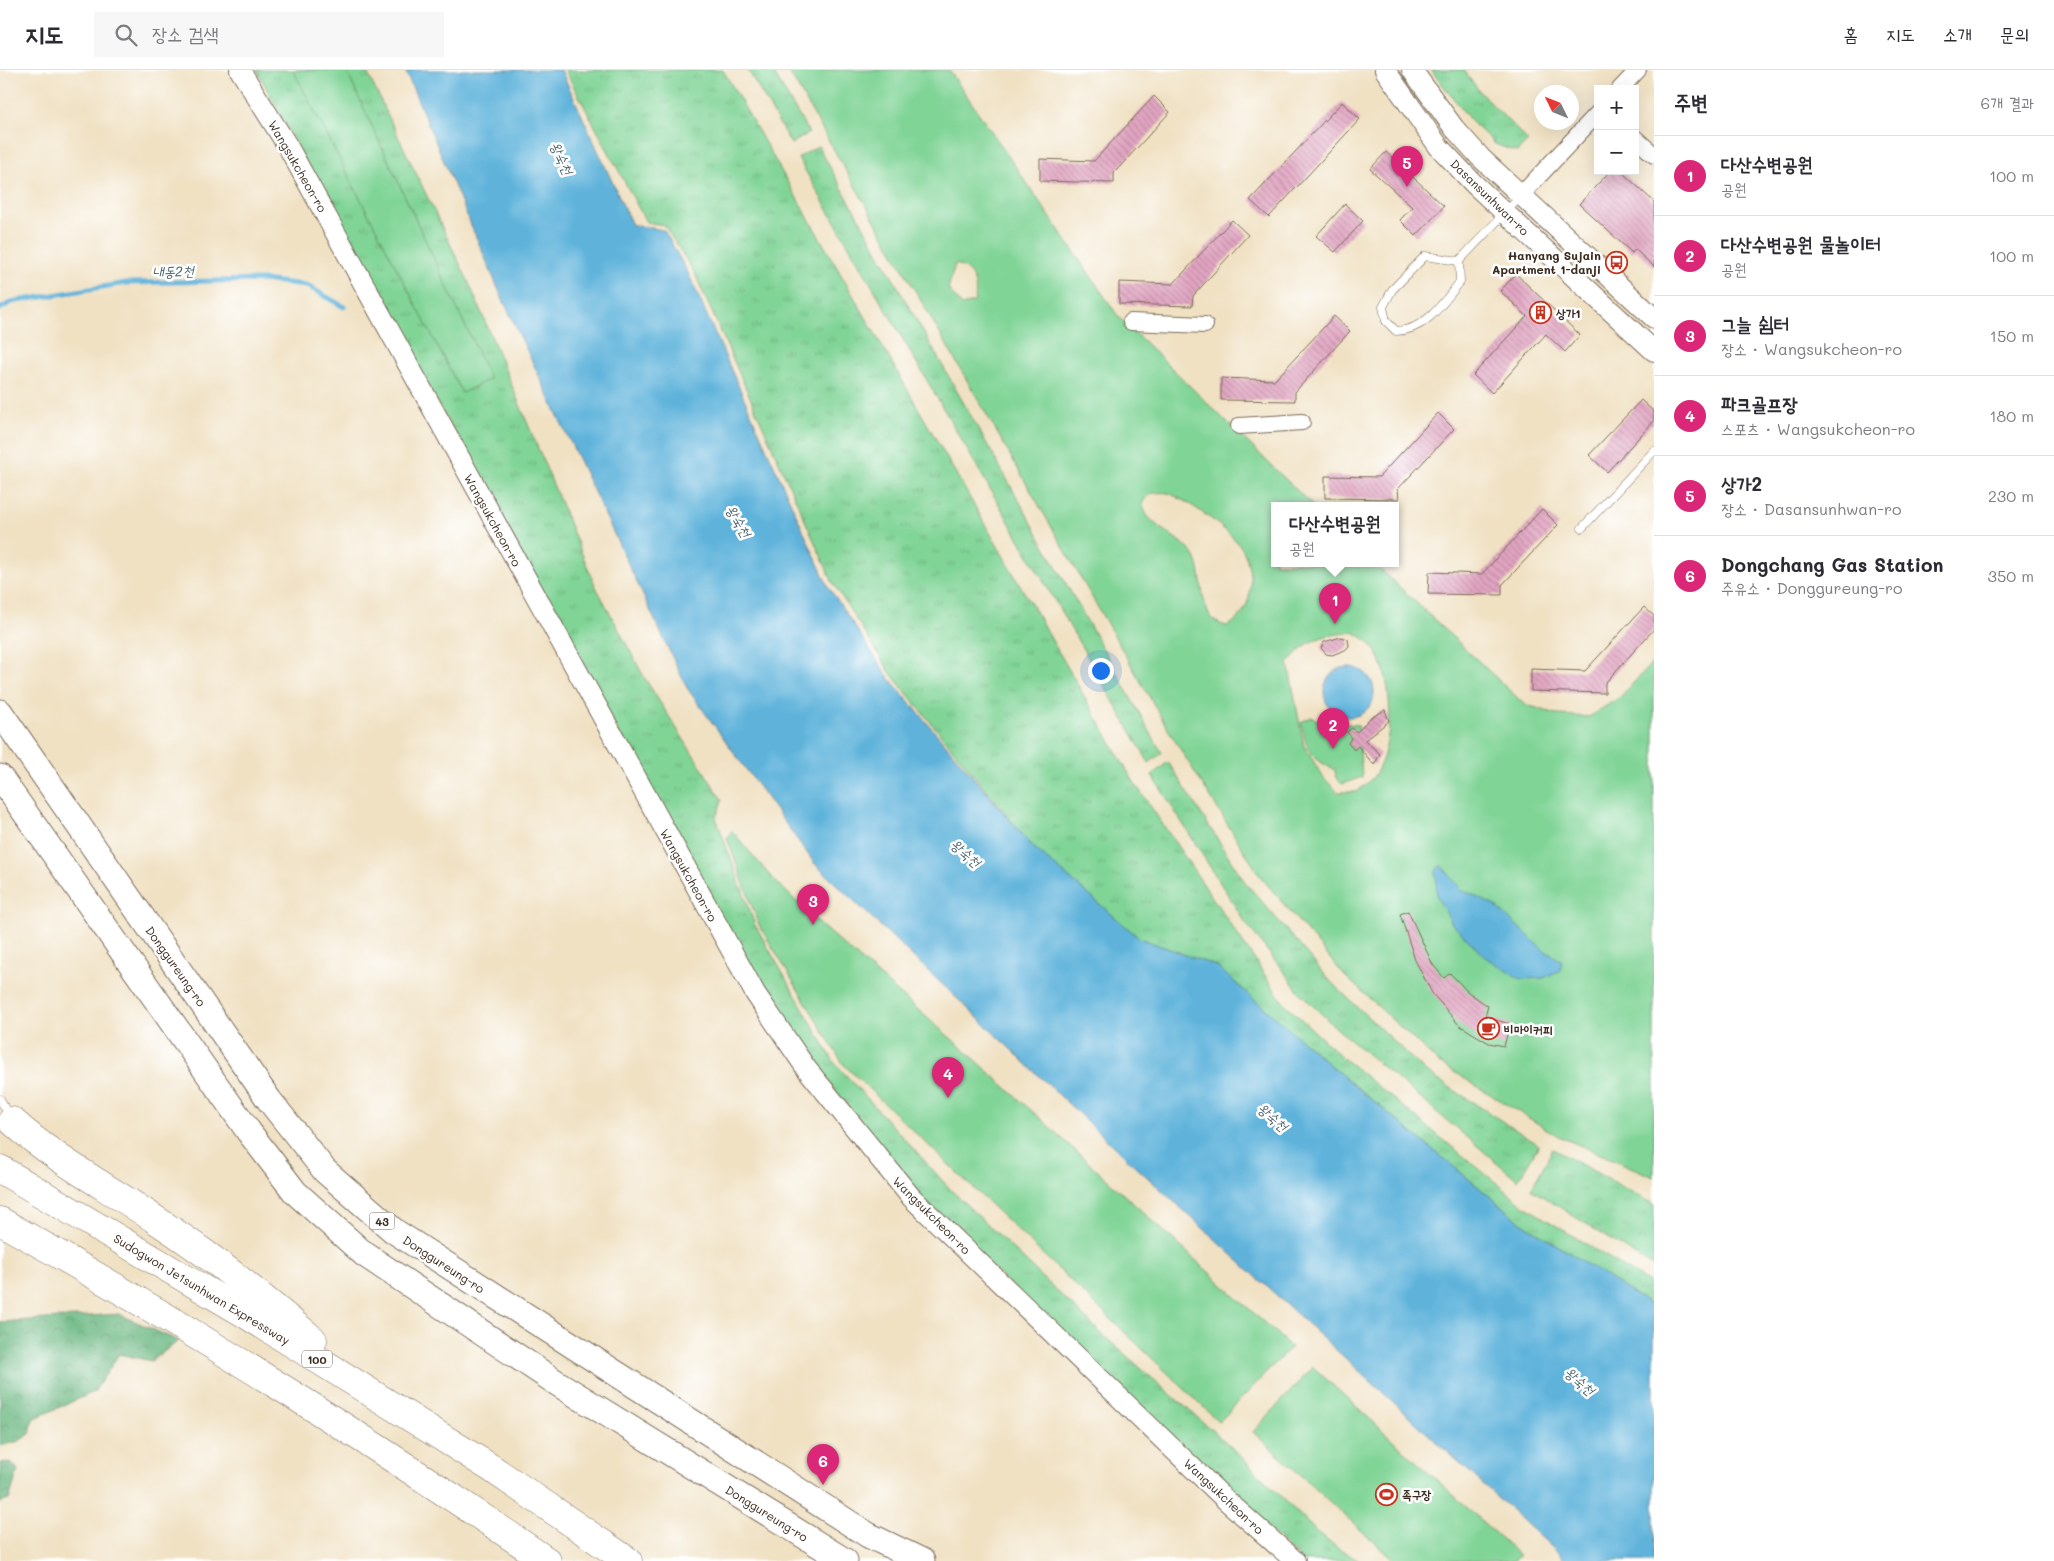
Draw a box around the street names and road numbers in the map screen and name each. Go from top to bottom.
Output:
street label: Wangsukcheon-ro [265,117,331,215]
street label: Dasansunhwan-ro [1447,155,1533,239]
street label: Wangsukcheon-ro [461,471,525,569]
street label: Wangsukcheon-ro [657,826,721,924]
street label: Donggureung-ro [142,923,210,1009]
street label: Wangsukcheon-ro [890,1173,974,1257]
road number: 43 [370,1212,394,1230]
street label: Sudogwon Je1sunhwan Expressway [111,1230,293,1348]
street label: Donggureung-ro [400,1232,488,1296]
road number: 100 [302,1350,332,1368]
street label: Wangsukcheon-ro [1181,1455,1267,1537]
street label: Donggureung-ro [723,1481,811,1545]

